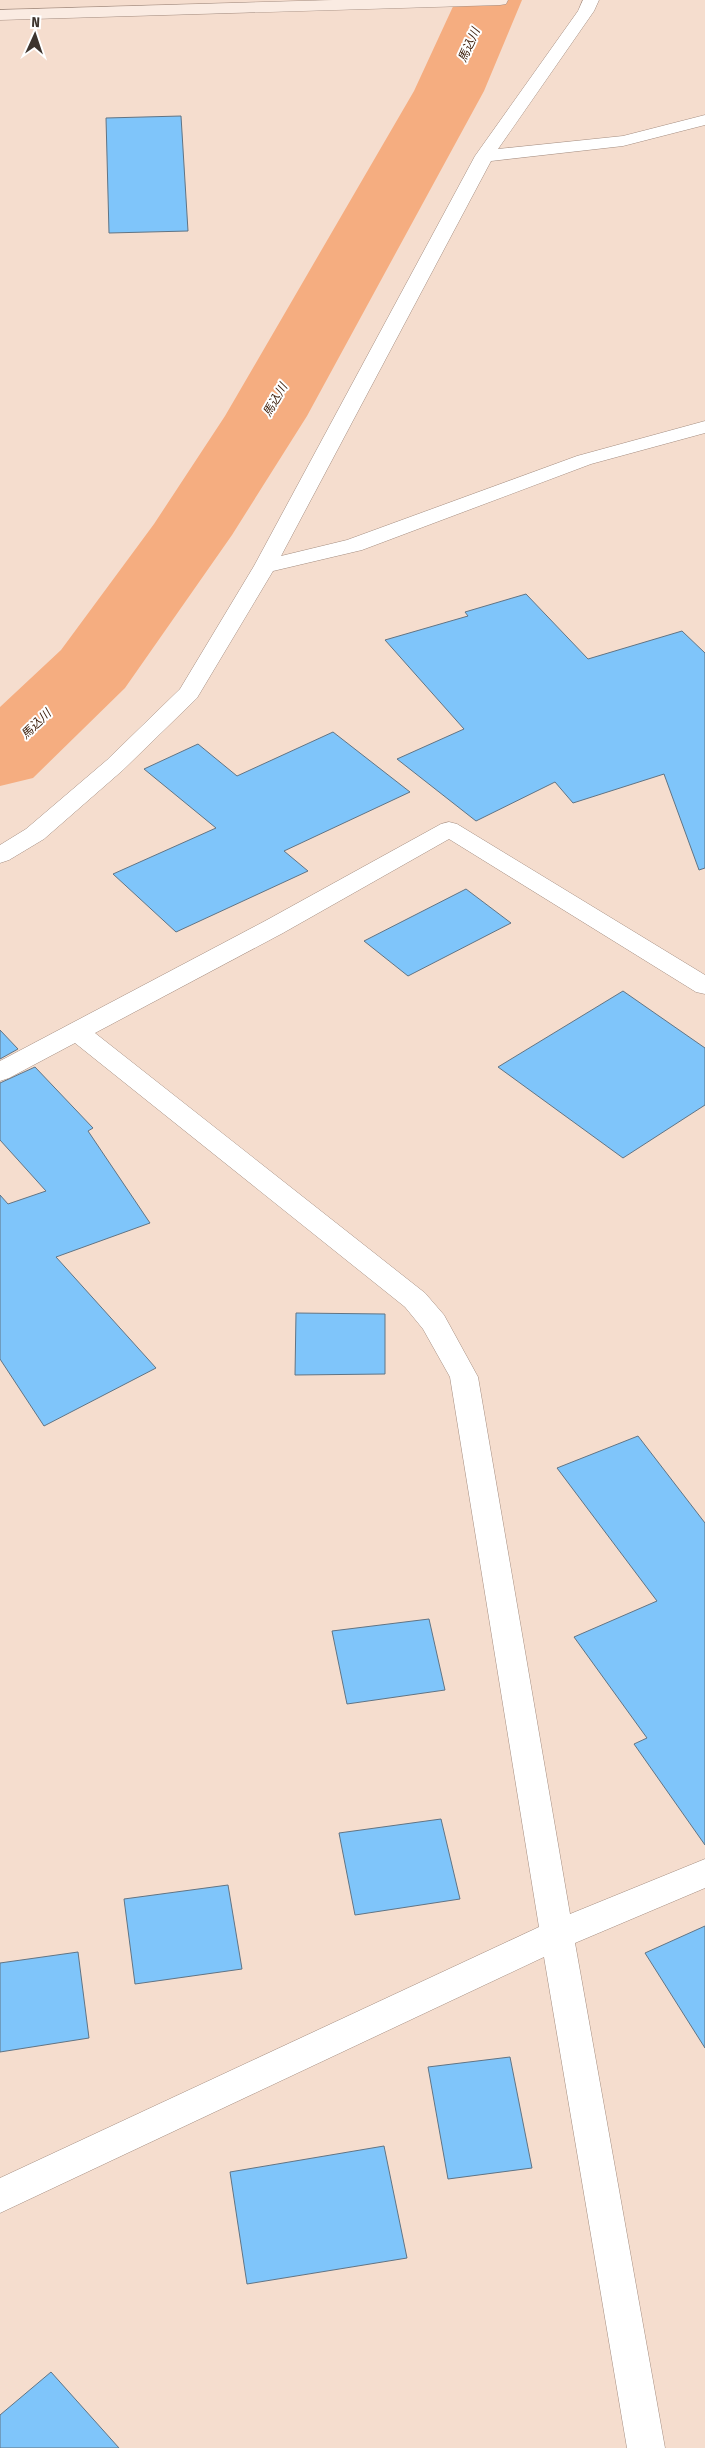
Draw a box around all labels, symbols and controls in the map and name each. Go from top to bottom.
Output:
north arrow [10,10,60,60]
text: N [31,14,40,31]
water label: 馬込川 [455,24,484,64]
water label: 馬込川 [260,379,291,419]
water label: 馬込川 [18,705,55,742]

